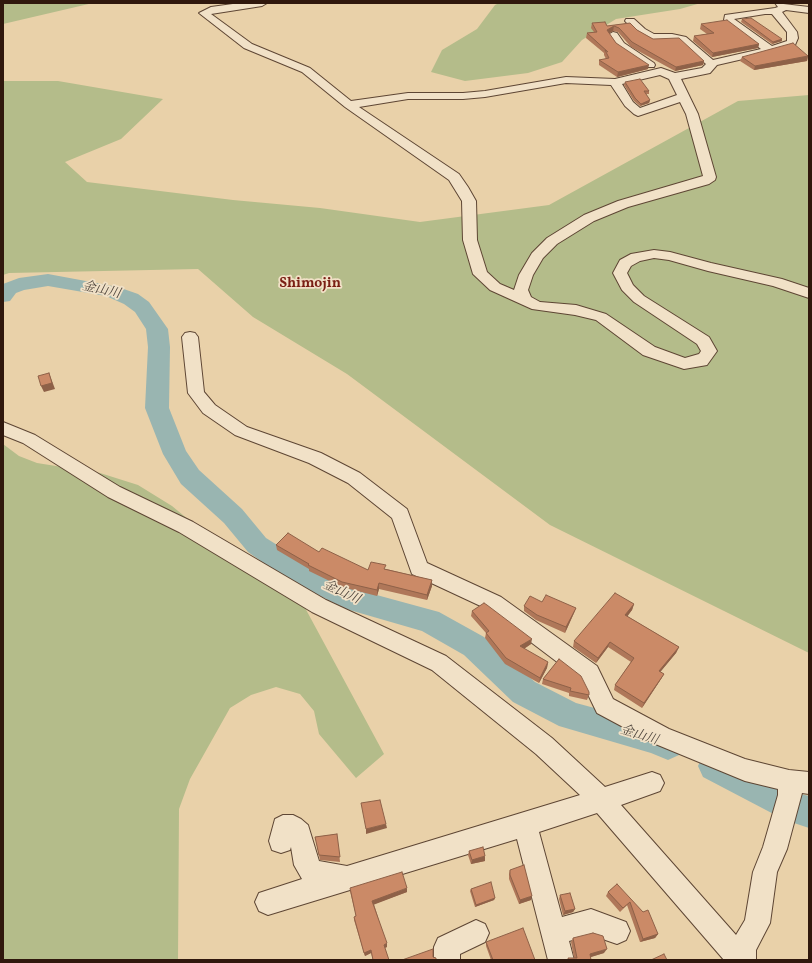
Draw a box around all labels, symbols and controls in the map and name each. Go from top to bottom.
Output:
district label: Shimojin [279,276,341,292]
water label: 金山川 [80,279,122,303]
water label: 金山川 [320,578,362,608]
water label: 金山川 [618,723,660,749]

